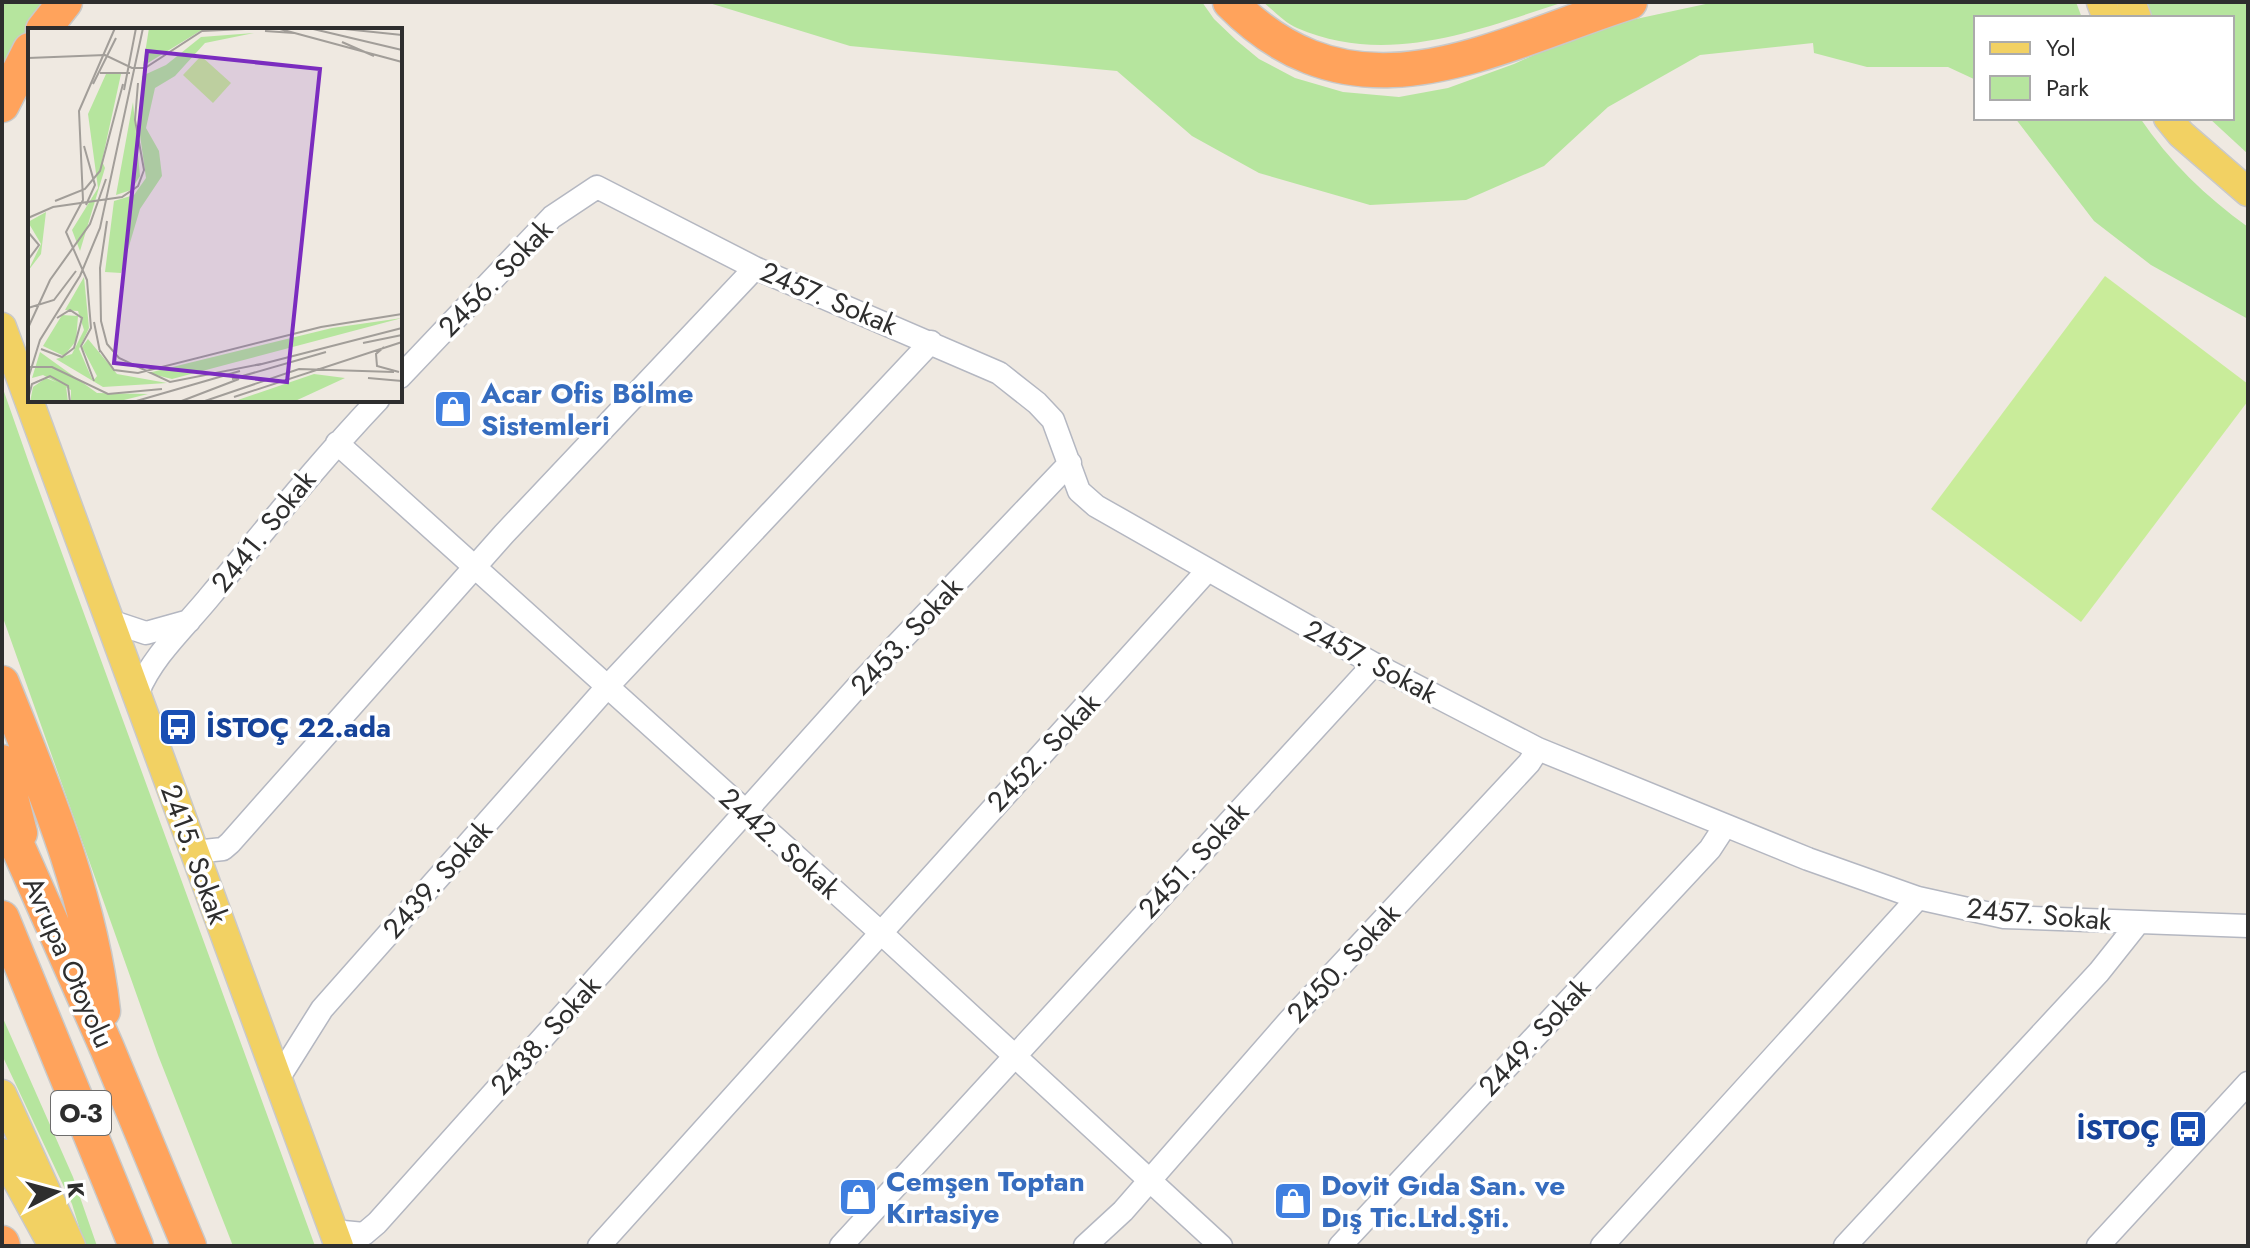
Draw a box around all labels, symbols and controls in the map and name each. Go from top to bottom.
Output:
legend [1974,16,2234,120]
inset map [28,28,402,402]
text: Yol [2046,30,2076,65]
text: Park [2046,70,2089,105]
street label: 2456. Sokak [429,210,563,346]
street label: 2457. Sokak [754,251,904,346]
place label: Acar Ofis Bölme Sistemleri [480,373,694,446]
shop icon: Acar Ofis Bölme Sistemleri [432,388,474,430]
street label: 2441. Sokak [201,461,326,601]
street label: 2453. Sokak [841,568,972,705]
street label: 2457. Sokak [1297,609,1445,714]
street label: 2452. Sokak [977,683,1110,821]
bus stop icon: İSTOÇ 22.ada [157,706,199,748]
place label: İSTOÇ 22.ada [206,707,391,748]
street label: 2415. Sokak [150,778,239,931]
street label: 2442. Sokak [710,778,850,909]
street label: 2451. Sokak [1129,792,1259,928]
street label: 2439. Sokak [373,810,502,948]
street label: Avrupa Otoyolu [12,870,125,1054]
street label: 2457. Sokak [1965,888,2114,941]
street label: 2450. Sokak [1277,894,1410,1032]
street label: 2438. Sokak [481,966,611,1104]
street label: 2449. Sokak [1469,969,1600,1106]
road number: O-3 [51,1091,111,1135]
bus stop icon: İSTOÇ [2167,1108,2209,1150]
place label: İSTOÇ [2077,1109,2160,1150]
north arrow [16,1152,96,1232]
place label: Cemşen Toptan Kırtasiye [886,1161,1085,1234]
place label: Dovit Gıda San. ve Dış Tic.Ltd.Şti. [1321,1165,1565,1238]
shop icon: Cemşen Toptan Kırtasiye [837,1176,879,1218]
shop icon: Dovit Gıda San. ve Dış Tic.Ltd.Şti. [1272,1180,1314,1222]
text: K [59,1181,93,1200]

